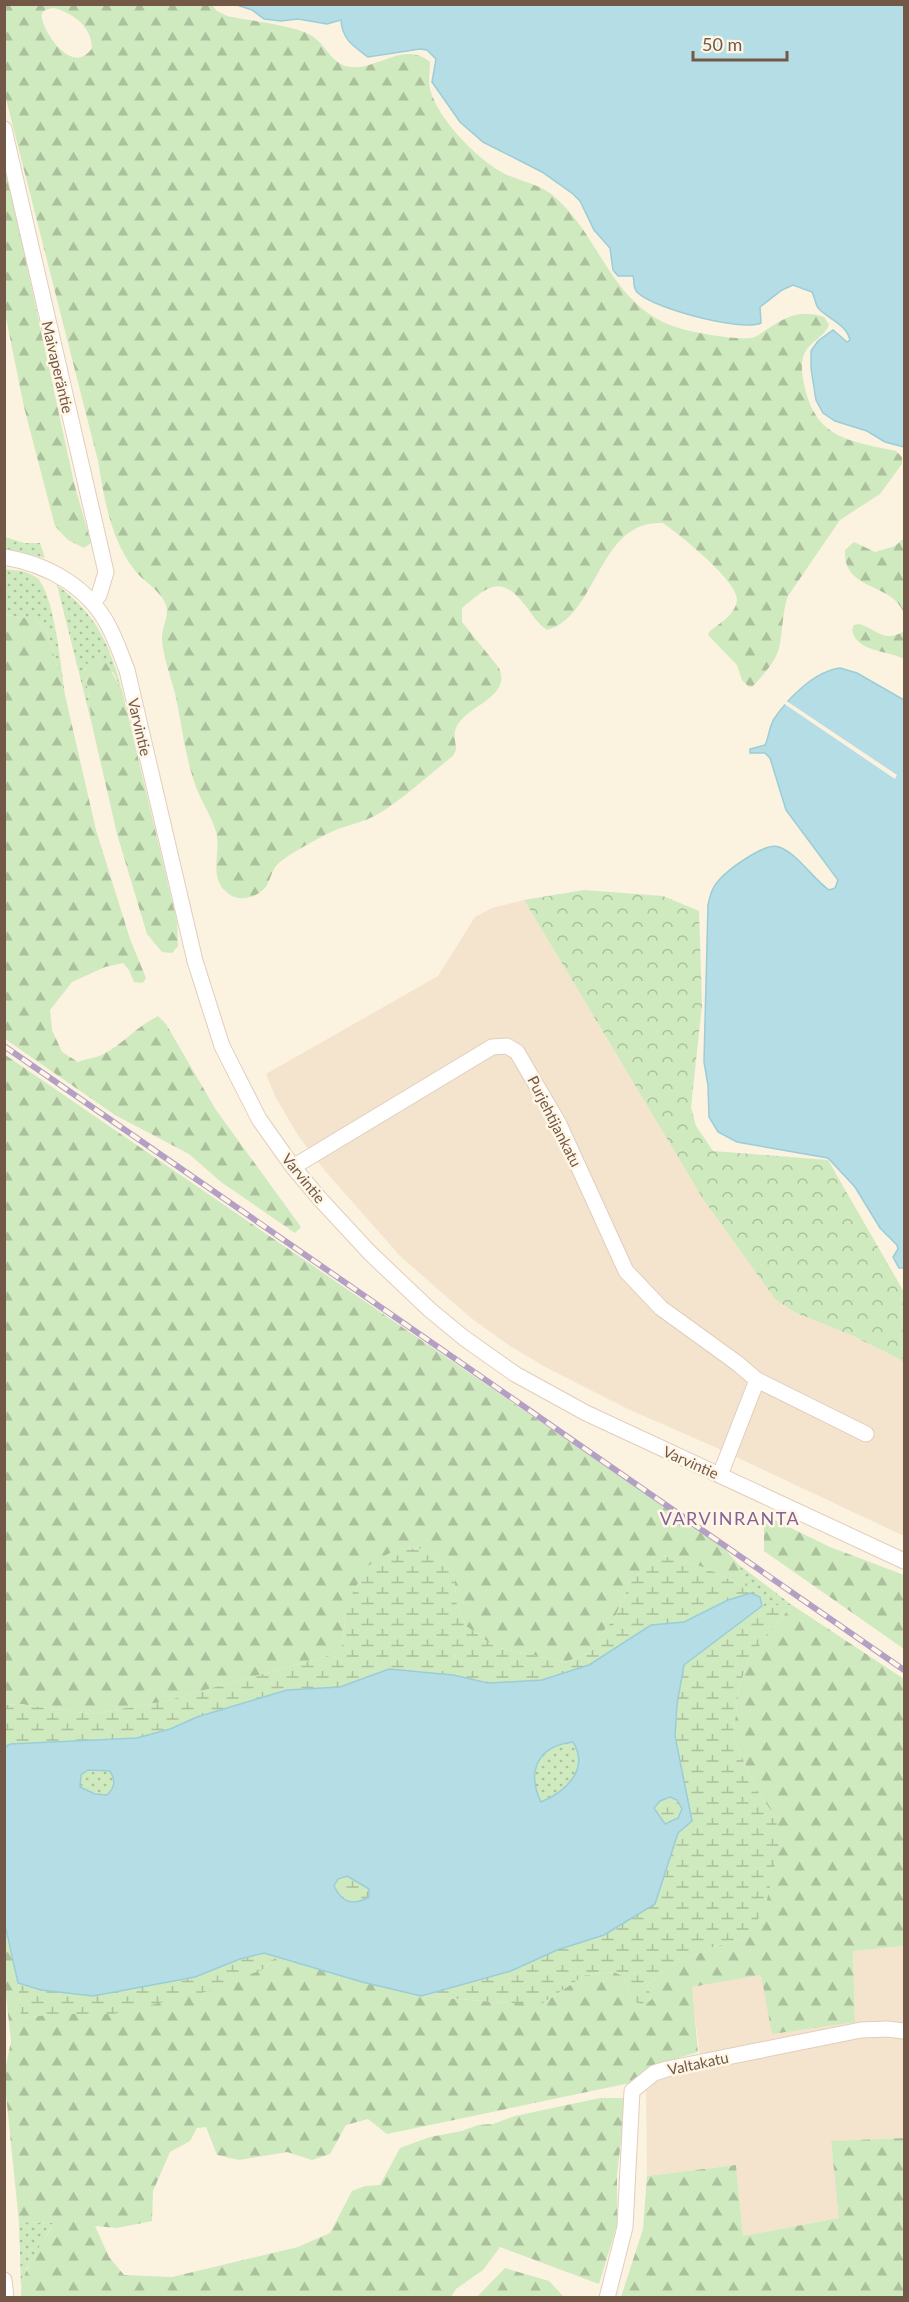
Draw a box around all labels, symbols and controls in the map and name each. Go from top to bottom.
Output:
scale bar [693,24,788,62]
text: 50 m [702,33,742,55]
street label: Maivaperäntie [39,319,77,415]
street label: Varvintie [125,696,155,758]
street label: Purjehtijankatu [524,1072,586,1170]
street label: Varvintie [279,1150,330,1207]
street label: Varvintie [661,1442,722,1482]
district label: VARVINRANTA [660,1507,800,1529]
street label: Valtakatu [666,2048,730,2078]

